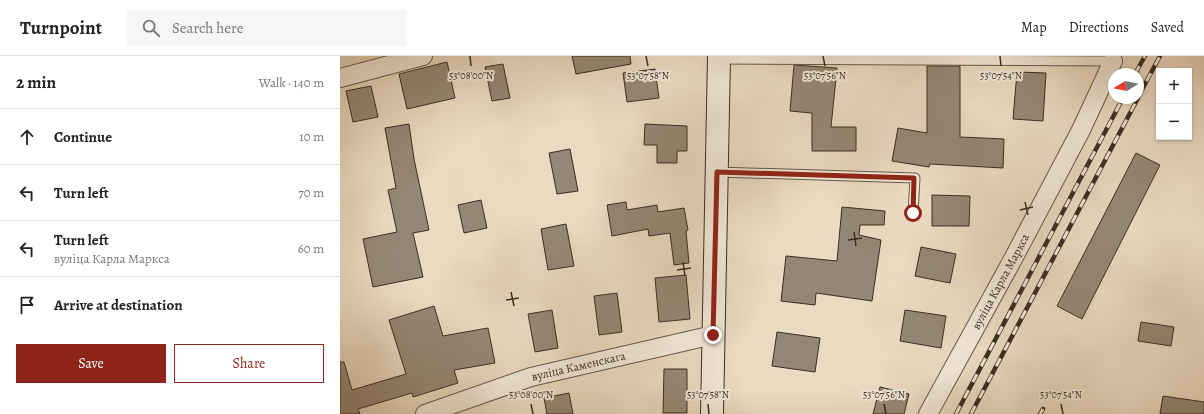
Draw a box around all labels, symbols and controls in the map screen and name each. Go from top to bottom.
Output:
search box [126,10,406,46]
text: Turnpoint [20,15,102,41]
icon: search [140,17,162,39]
text: Search here [172,18,243,38]
text: Map [1021,18,1047,37]
text: Directions [1069,18,1129,37]
text: Saved [1151,18,1184,37]
north arrow [1108,68,1144,104]
map controls [1156,68,1192,140]
button: + [1156,68,1192,104]
text: 53°08'00"N [449,69,493,82]
text: 53°07'58"N [627,69,669,82]
text: 53°07'56"N [804,69,846,82]
text: 53°07'54"N [980,69,1022,82]
text: 2 min [16,71,56,94]
text: Walk · 140 m [259,74,324,91]
button: − [1156,104,1192,140]
icon: ahead [16,126,38,148]
text: Continue [54,127,112,147]
text: 10 m [299,128,324,145]
icon: left [16,182,38,204]
text: Turn left [54,183,109,203]
text: 70 m [298,184,324,201]
route start [904,204,922,222]
text: Turn left [54,230,109,250]
street label: вуліца Карла Маркса [968,230,1033,332]
icon: left [16,238,38,260]
text: 60 m [298,240,324,257]
text: вуліца Карла Маркса [54,250,170,267]
icon: arrive [16,294,38,316]
text: Arrive at destination [54,295,183,315]
route end [704,326,722,344]
button: Save [16,344,166,383]
button: Share [174,344,324,383]
street label: вуліца Каменскага [530,347,628,385]
text: 53°08'00"N [509,388,553,401]
text: 53°07'58"N [687,388,729,401]
text: 53°07'56"N [863,388,905,401]
text: 53°07'54"N [1040,388,1082,401]

